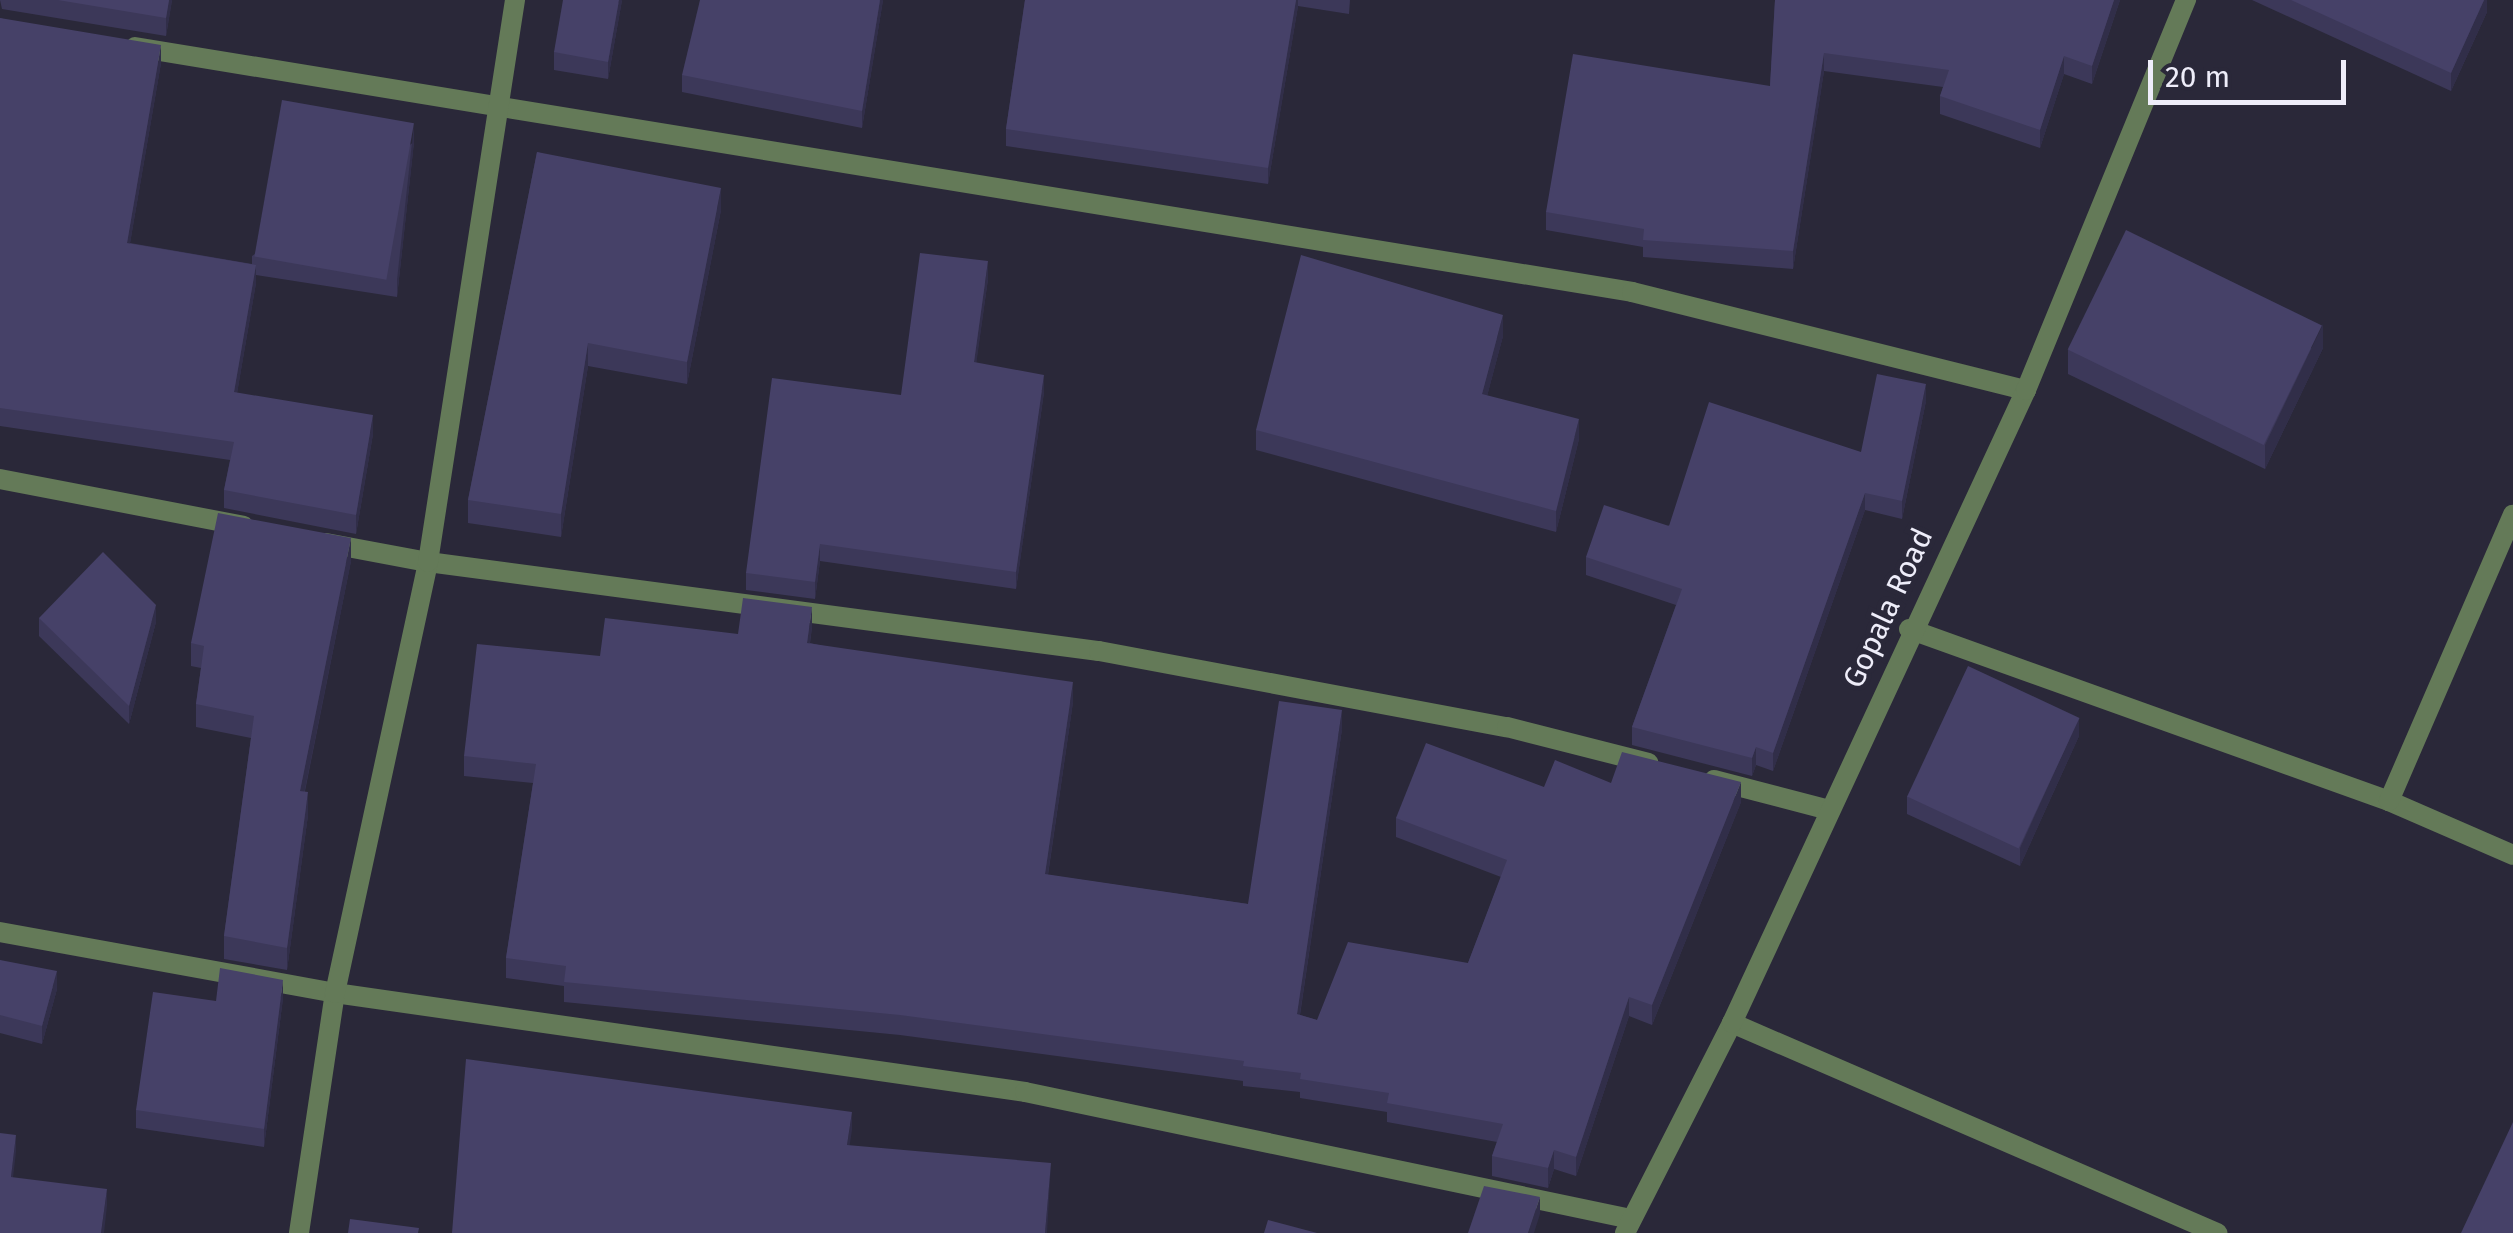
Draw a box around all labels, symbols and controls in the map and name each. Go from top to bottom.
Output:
scale bar [2153,40,2350,102]
text: 20 m [2165,59,2230,95]
street label: Gopala Road [1835,522,1941,694]

